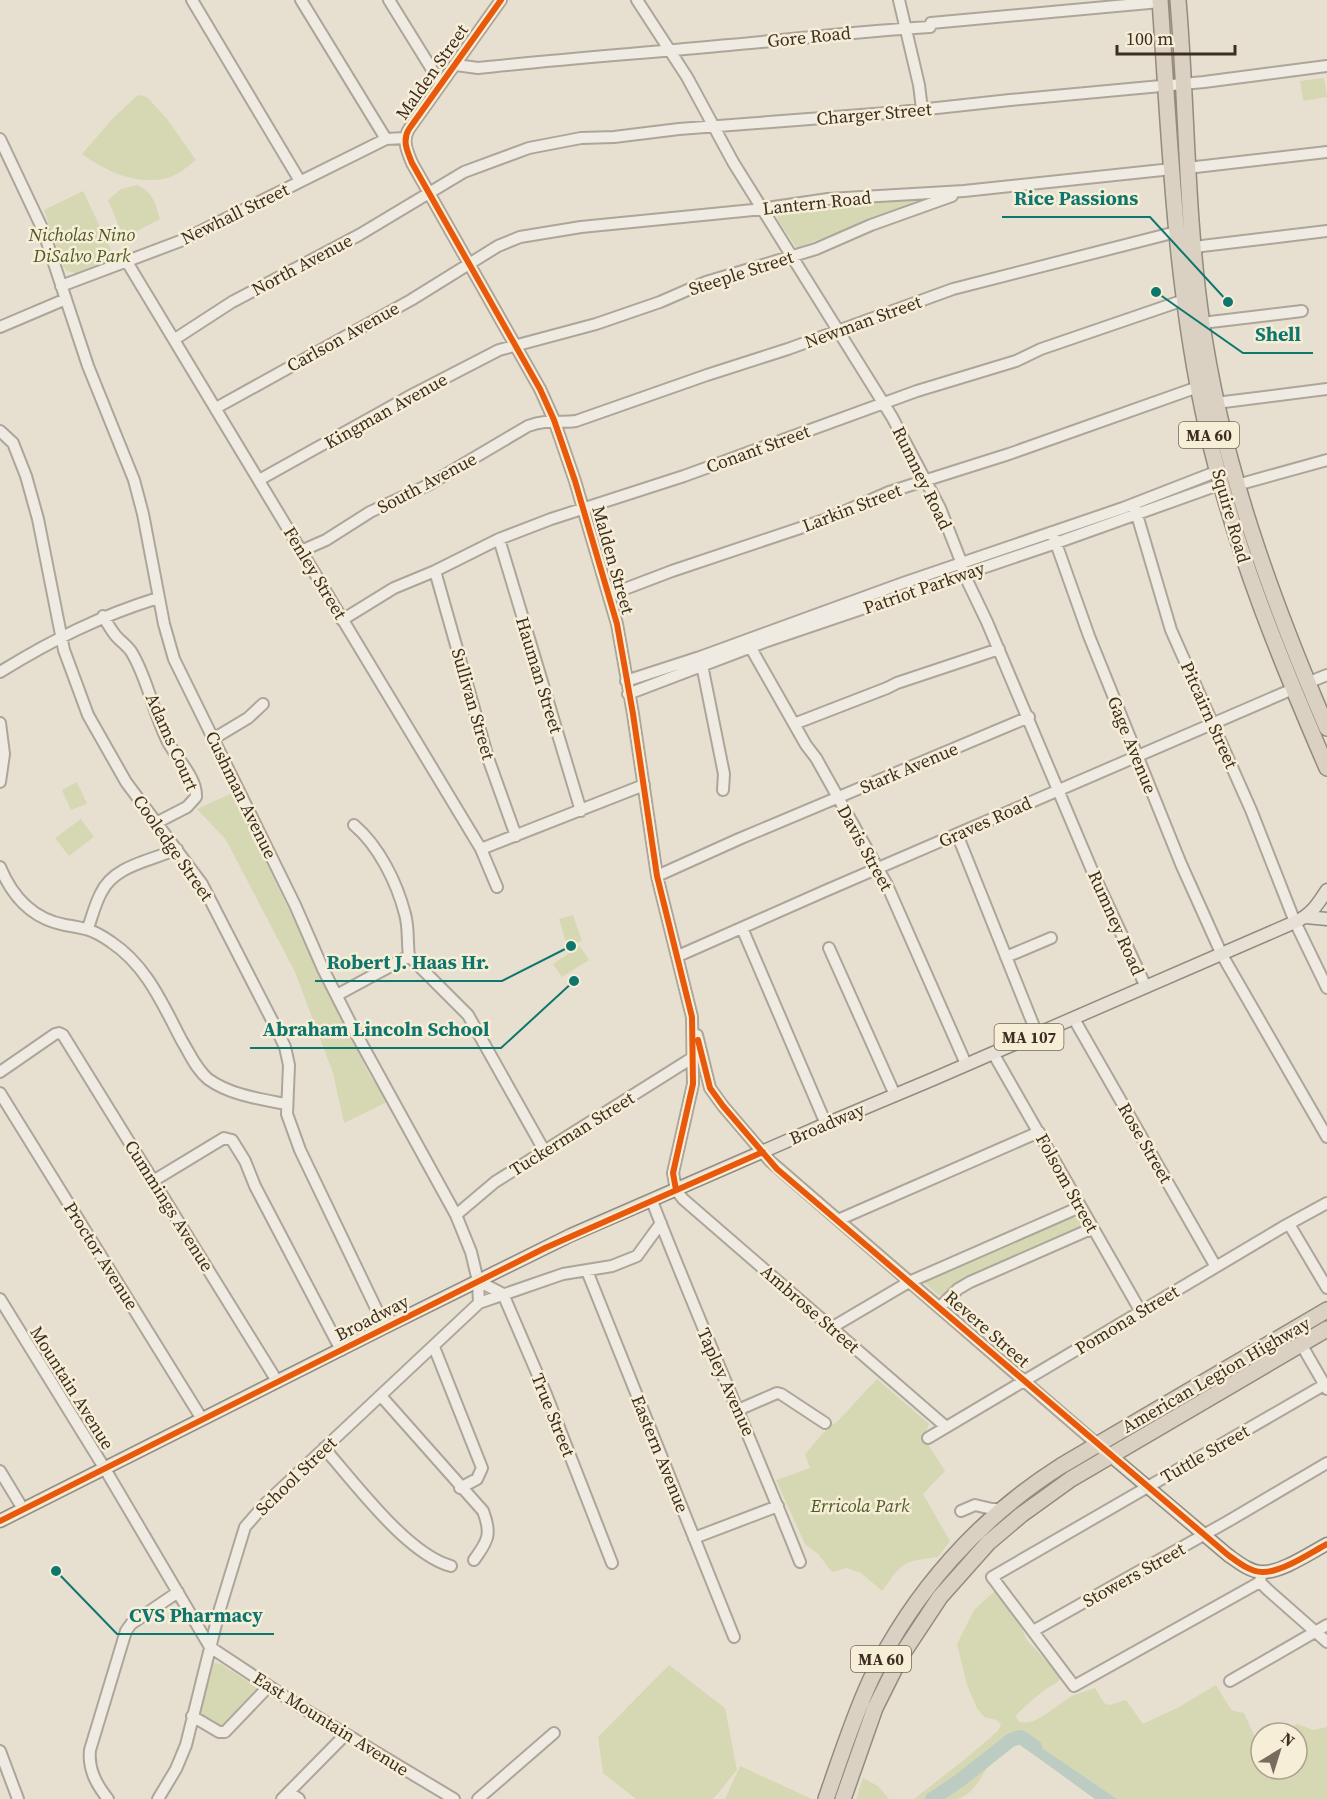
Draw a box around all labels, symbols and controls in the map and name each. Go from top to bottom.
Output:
scale bar [1117,18,1236,56]
street label: Malden Street [389,19,474,125]
street label: Gore Road [766,20,852,53]
text: 100 m [1126,26,1173,51]
street label: Charger Street [815,96,933,131]
street label: Newhall Street [177,177,293,250]
callout: Rice Passions [1002,179,1150,217]
street label: Lantern Road [761,184,873,221]
text: Rice Passions [1014,184,1138,212]
park label: Nicholas Nino DiSalvo Park [28,222,135,268]
street label: North Avenue [247,228,357,302]
street label: Steeple Street [685,244,797,301]
street label: Newman Street [801,289,925,354]
street label: Carlson Avenue [282,295,404,378]
callout: Shell [1243,315,1313,353]
text: Shell [1255,320,1301,348]
street label: Kingman Avenue [320,366,452,455]
street label: Conant Street [703,418,813,479]
street label: Rumney Road [887,422,958,534]
road number: MA 60 [1179,422,1239,448]
street label: South Avenue [373,446,481,519]
street label: Squire Road [1206,466,1257,566]
street label: Larkin Street [799,477,905,538]
street label: Malden Street [586,503,641,617]
street label: Fenley Street [278,522,353,624]
street label: Patriot Parkway [860,555,989,620]
street label: Hauman Street [510,614,569,736]
street label: Sullivan Street [446,645,501,763]
street label: Pitcairn Street [1175,657,1244,772]
street label: Adams Court [140,689,205,795]
street label: Gage Avenue [1102,692,1163,797]
street label: Cushman Avenue [200,727,283,863]
street label: Stark Avenue [856,736,962,799]
street label: Cooledge Street [127,790,219,906]
street label: Graves Road [934,790,1035,853]
street label: Davis Street [832,800,899,895]
street label: Rumney Road [1082,866,1151,979]
callout: Robert J. Haas Hr. [315,943,502,981]
text: Robert J. Haas Hr. [326,948,490,976]
callout: Abraham Lincoln School [250,1010,501,1048]
text: Abraham Lincoln School [262,1015,490,1043]
road number: MA 107 [994,1024,1064,1050]
street label: Tuckerman Street [505,1085,639,1182]
street label: Broadway [785,1096,869,1151]
street label: Rose Street [1112,1098,1179,1188]
street label: Folsom Street [1030,1129,1105,1237]
street label: Cummings Avenue [119,1135,220,1276]
street label: Proctor Avenue [58,1197,145,1315]
street label: Ambrose Street [755,1259,865,1359]
street label: Pomona Street [1070,1279,1183,1360]
street label: Revere Street [939,1284,1036,1373]
street label: Broadway [331,1288,414,1347]
street label: American Legion Highway [1117,1310,1315,1439]
street label: Mountain Avenue [24,1321,121,1454]
street label: Tapley Avenue [691,1324,761,1440]
street label: True Street [525,1369,582,1461]
street label: Eastern Avenue [626,1391,695,1516]
street label: Tuttle Street [1156,1418,1254,1489]
street label: School Street [249,1430,342,1521]
park label: Erricola Park [810,1493,910,1518]
street label: Stowers Street [1078,1536,1189,1613]
callout: CVS Pharmacy [117,1596,274,1634]
text: CVS Pharmacy [129,1601,263,1629]
road number: MA 60 [851,1646,911,1672]
street label: East Mountain Avenue [249,1665,414,1782]
north arrow [1249,1721,1309,1781]
text: N [1277,1727,1300,1752]

